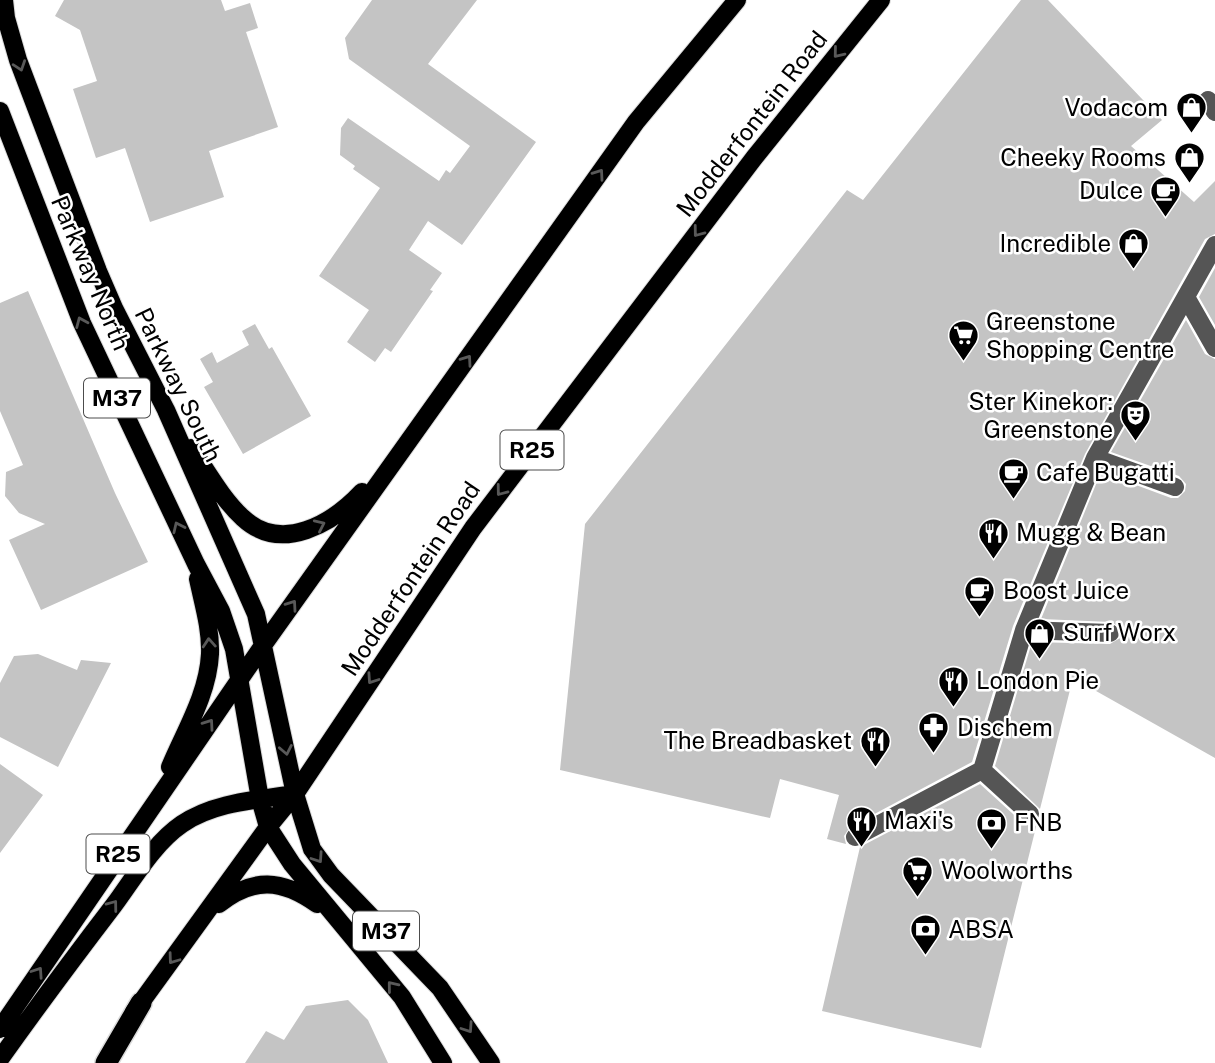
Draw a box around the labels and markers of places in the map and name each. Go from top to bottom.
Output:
shop icon: Vodacom [1174,91,1208,135]
place label: Vodacom [1064,93,1168,121]
shop icon: Cheeky Rooms [1172,141,1206,185]
place label: Cheeky Rooms [1000,143,1166,171]
cafe icon: Dulce [1149,174,1183,218]
place label: Dulce [1079,176,1143,204]
shop icon: Incredible [1117,227,1151,271]
place label: Incredible [1000,229,1111,257]
place label: Greenstone Shopping Centre [986,307,1174,363]
supermarket icon: Greenstone Shopping Centre [946,319,980,363]
place label: Ster Kinekor: Greenstone [968,387,1113,443]
theatre icon: Ster Kinekor: Greenstone [1119,399,1153,443]
cafe icon: Cafe Bugatti [996,456,1030,500]
place label: Cafe Bugatti [1036,458,1175,486]
restaurant icon: Mugg & Bean [976,516,1010,560]
place label: Mugg & Bean [1016,518,1166,546]
cafe icon: Boost Juice [963,574,997,618]
place label: Boost Juice [1003,576,1129,604]
shop icon: Surf Worx [1023,616,1057,660]
place label: Surf Worx [1063,618,1176,646]
restaurant icon: London Pie [936,664,970,708]
place label: London Pie [976,666,1099,694]
pharmacy icon: Dischem [917,711,951,755]
place label: Dischem [957,713,1053,741]
restaurant icon: The Breadbasket [858,724,892,768]
place label: The Breadbasket [663,726,852,754]
restaurant icon: Maxi's [844,804,878,848]
place label: Maxi's [884,806,954,834]
bank icon: FNB [974,806,1008,850]
place label: FNB [1014,808,1062,836]
supermarket icon: Woolworths [901,854,935,898]
place label: Woolworths [941,856,1073,884]
bank icon: ABSA [908,913,942,957]
place label: ABSA [948,915,1014,943]

